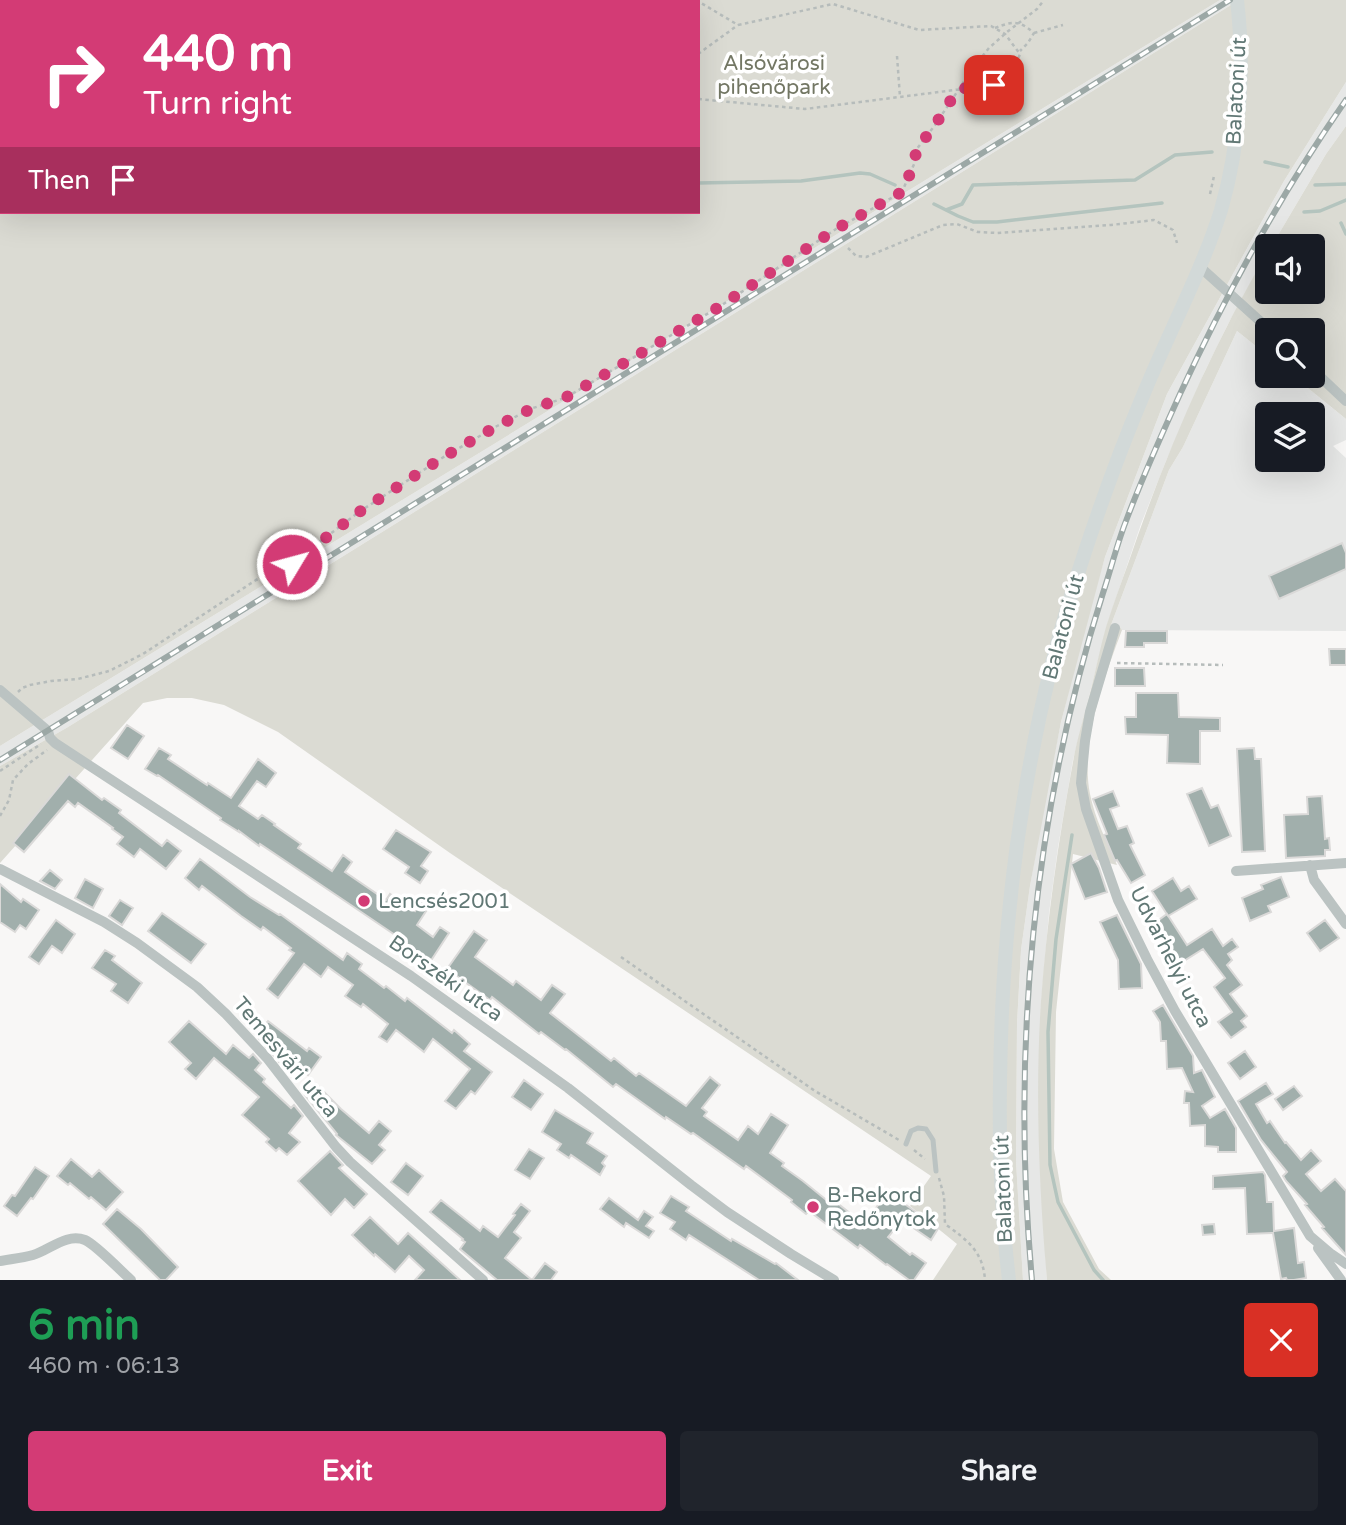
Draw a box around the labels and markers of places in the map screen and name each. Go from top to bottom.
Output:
pin [964,55,1024,115]
place label: Lencsés2001 [378,889,511,914]
marker: Lencsés2001 [356,893,372,909]
place label: B-Rekord Redőnytok [827,1183,936,1232]
marker: B-Rekord Redőnytok [805,1199,821,1215]

